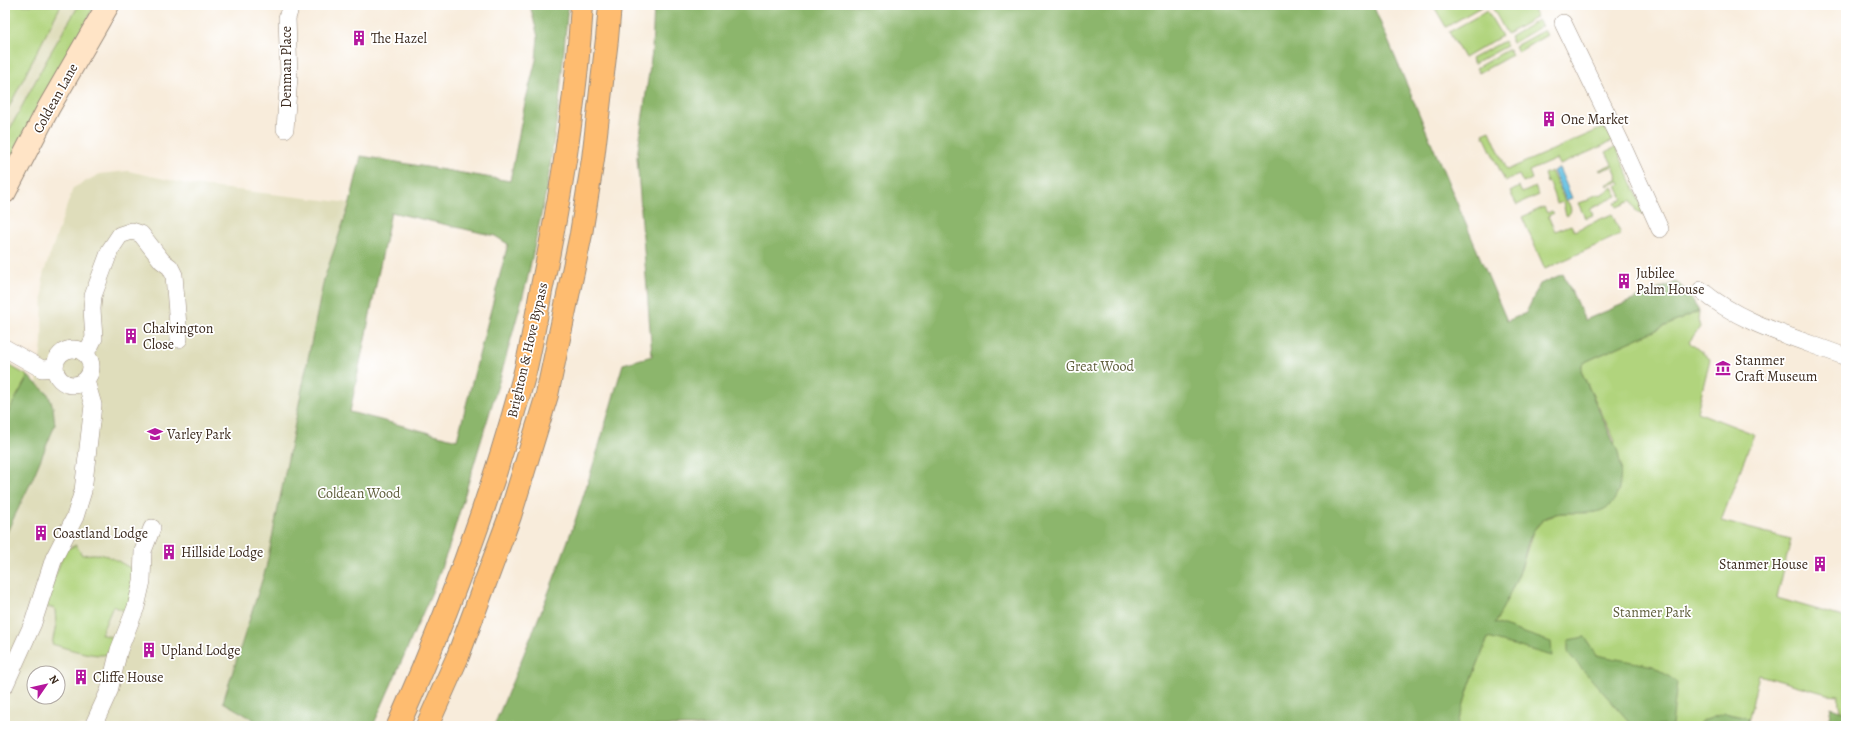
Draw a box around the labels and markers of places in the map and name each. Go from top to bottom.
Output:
building icon: The Hazel [350,29,368,47]
place label: The Hazel [371,29,427,48]
building icon: One Market [1540,110,1558,128]
place label: One Market [1561,110,1629,129]
place label: Jubilee Palm House [1636,264,1705,299]
building icon: Jubilee Palm House [1615,272,1633,290]
place label: Chalvington Close [143,319,214,354]
building icon: Chalvington Close [122,327,140,345]
place label: Stanmer Craft Museum [1735,351,1818,386]
museum icon: Stanmer Craft Museum [1714,359,1732,377]
school or university icon: Varley Park [146,425,164,443]
place label: Varley Park [166,425,231,444]
building icon: Coastland Lodge [32,524,50,542]
place label: Coastland Lodge [53,524,148,543]
building icon: Hillside Lodge [160,543,178,561]
place label: Hillside Lodge [181,543,263,562]
place label: Stanmer House [1719,555,1808,574]
building icon: Stanmer House [1811,555,1829,573]
building icon: Upland Lodge [140,641,158,659]
place label: Upland Lodge [161,641,240,660]
building icon: Cliffe House [72,668,90,686]
place label: Cliffe House [93,668,163,687]

